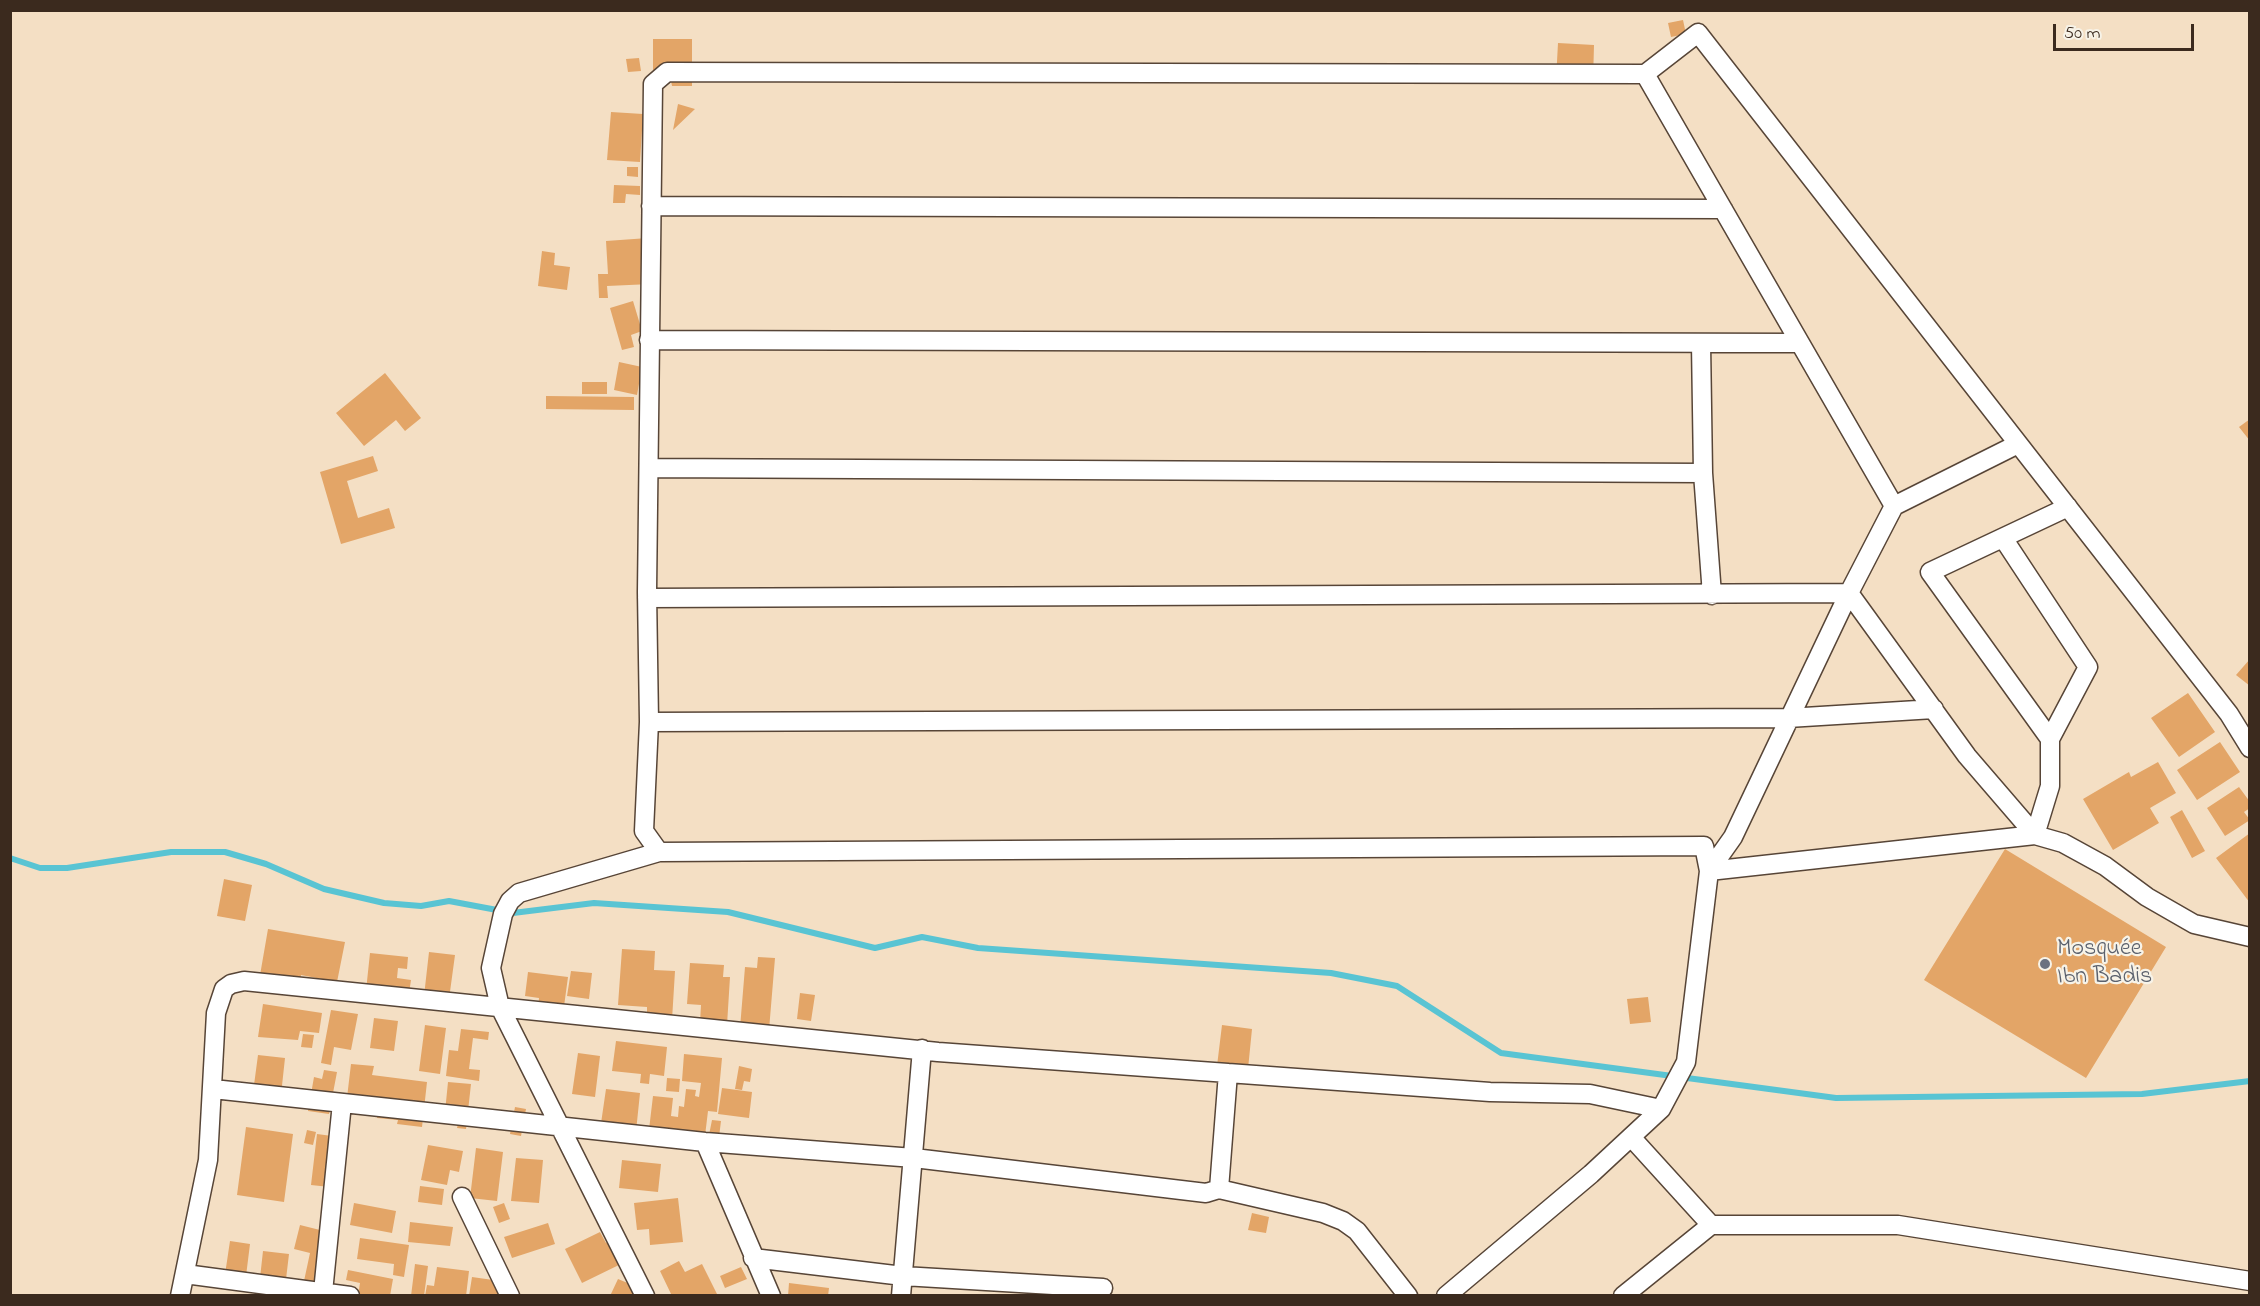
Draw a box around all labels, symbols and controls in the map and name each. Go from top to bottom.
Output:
scale bar [2056,12,2197,50]
text: 50 m [2064,21,2101,47]
place label: Mosquée Ibn Badis [2057,936,2152,992]
marker: Mosquée Ibn Badis [2038,957,2052,971]

